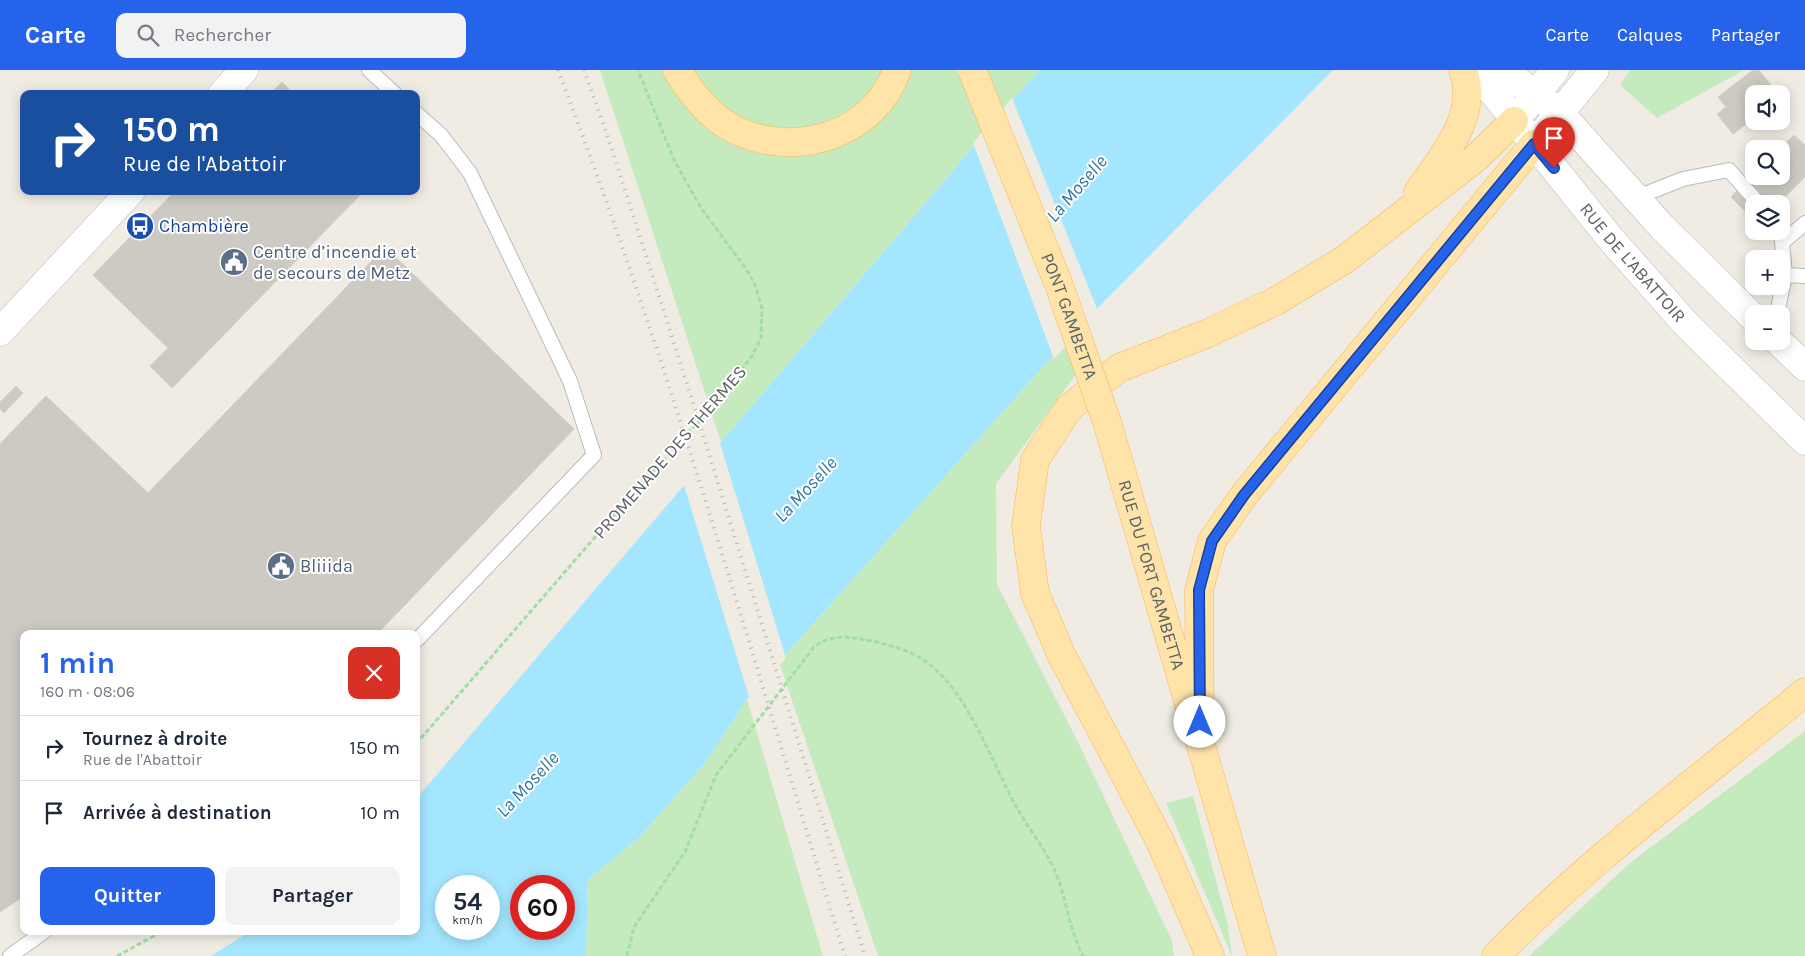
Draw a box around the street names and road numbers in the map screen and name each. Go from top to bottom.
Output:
street label: RUE DE L'ABATTOIR [1575,198,1690,327]
street label: PONT GAMBETTA [1036,250,1102,383]
street label: PROMENADE DES THERMES [589,361,751,543]
street label: RUE DU FORT GAMBETTA [1113,477,1189,672]

